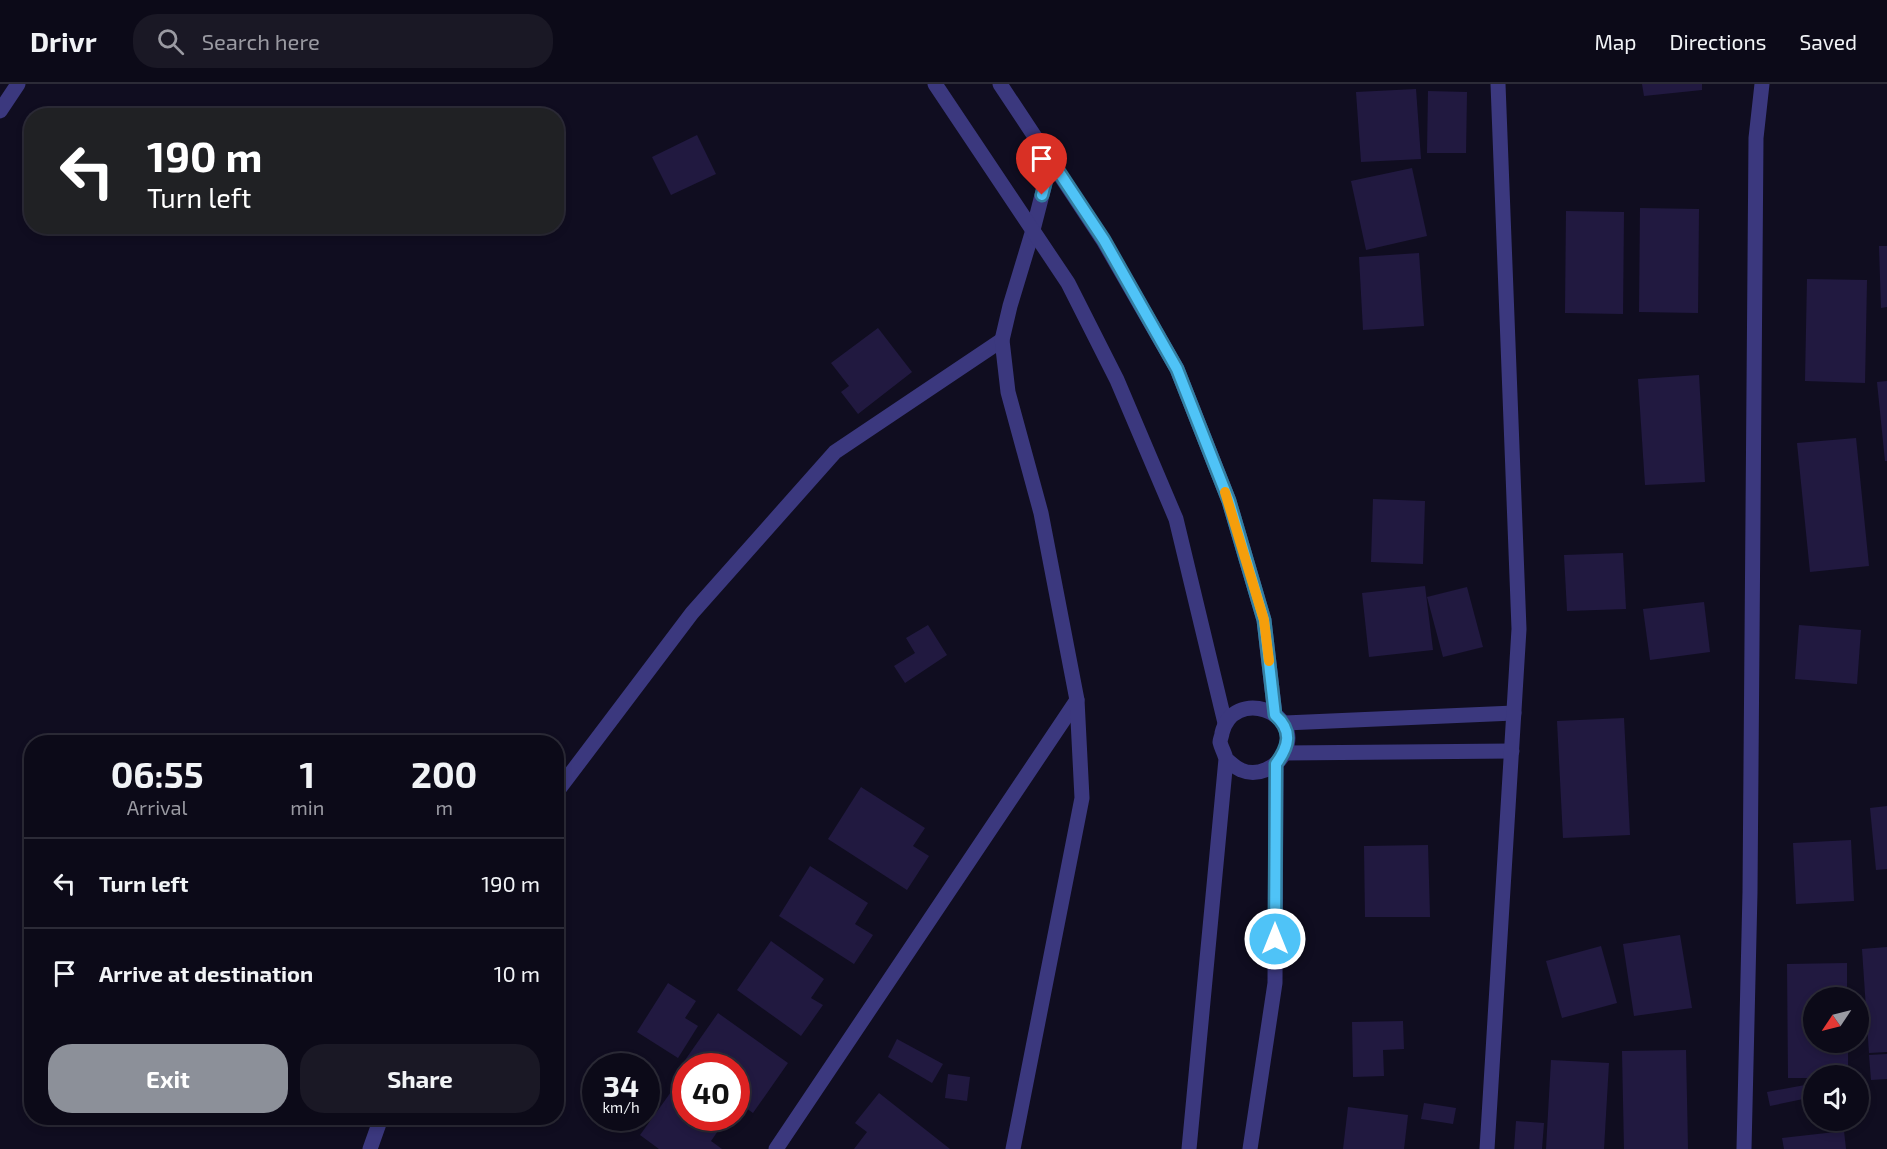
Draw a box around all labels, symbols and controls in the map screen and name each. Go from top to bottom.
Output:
search box [133,14,553,68]
text: Drivr [30,24,97,58]
icon: search [154,25,187,58]
text: Search here [202,28,320,54]
text: Map [1594,29,1637,54]
text: Directions [1670,29,1766,54]
text: Saved [1799,29,1857,54]
text: 190 m [147,130,263,180]
icon: left [48,132,126,210]
pin [1016,133,1067,195]
icon: arrive [1025,142,1058,175]
text: Turn left [147,181,251,213]
text: 06:55 [111,752,204,795]
text: 1 [300,752,315,795]
text: 200 [411,752,477,795]
text: Arrival [127,795,188,819]
text: min [290,795,324,819]
text: m [435,795,453,819]
icon: left [48,867,81,900]
text: Turn left [99,870,188,896]
text: 190 m [481,870,540,896]
position arrow [1243,907,1307,971]
icon: arrive [48,957,81,990]
text: Arrive at destination [99,960,313,986]
text: 10 m [494,960,540,986]
north arrow [1803,987,1869,1053]
map controls [1803,987,1869,1131]
button: Exit [48,1044,288,1113]
button: Share [300,1044,540,1113]
speed limit sign: 40 [672,1053,750,1131]
button: sound [1803,1065,1869,1131]
text: 34 [603,1067,639,1103]
text: km/h [602,1098,640,1116]

